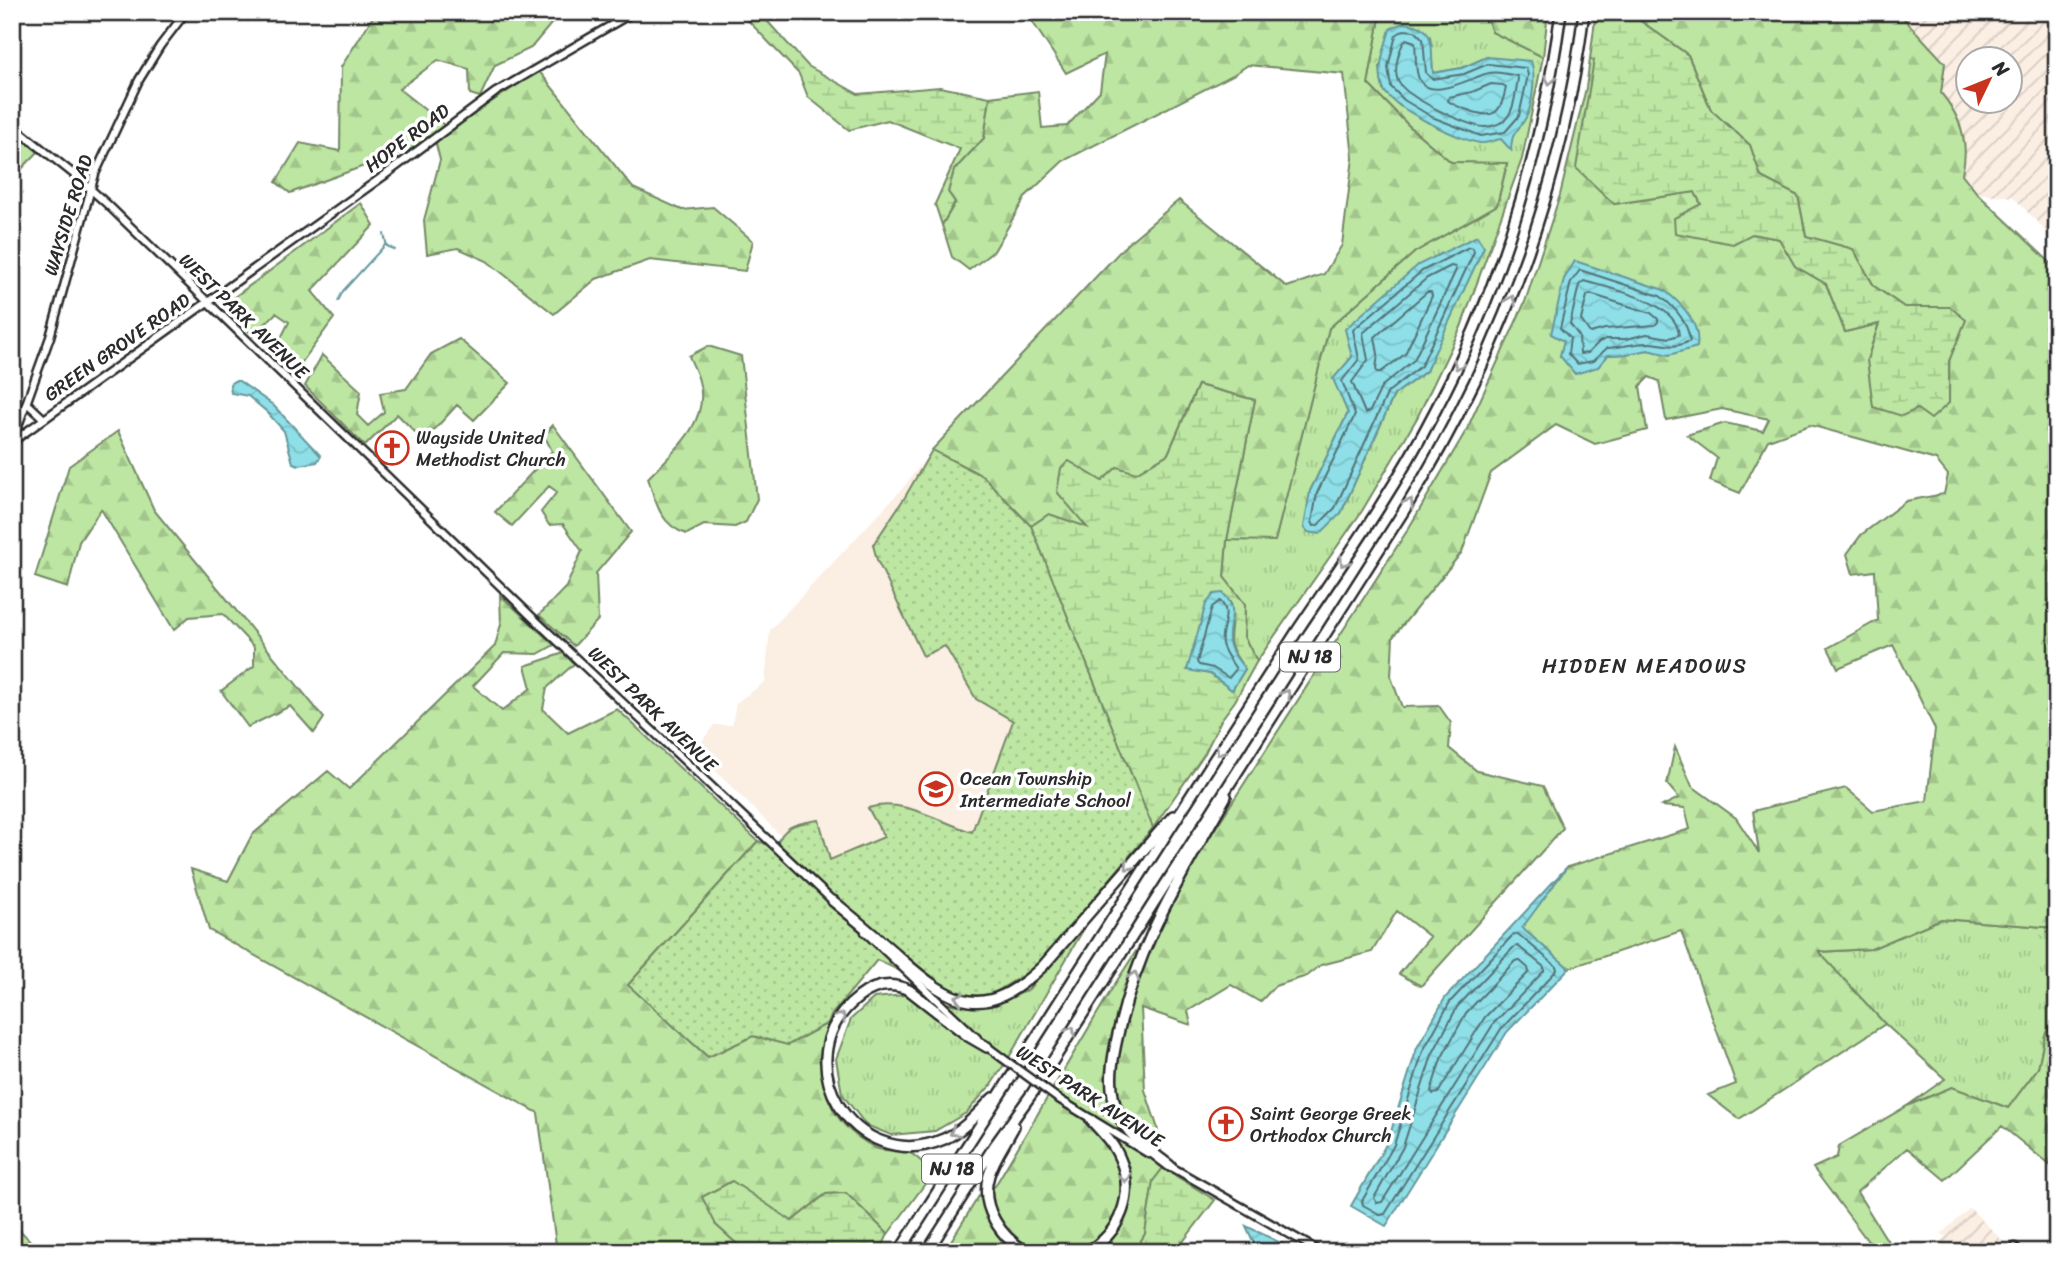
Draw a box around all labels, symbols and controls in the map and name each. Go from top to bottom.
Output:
north arrow [1954,46,2024,116]
text: N [1984,52,2018,85]
one-way arrow [1544,74,1559,86]
street label: HOPE ROAD [357,94,457,181]
street label: WAYSIDE ROAD [34,150,102,280]
street label: WEST PARK AVENUE [171,245,318,388]
street label: GREEN GROVE ROAD [37,284,198,410]
one-way arrow [1502,294,1516,306]
one-way arrow [1452,358,1466,370]
place label: Wayside United Methodist Church [416,421,566,476]
church icon: Wayside United Methodist Church [373,429,411,467]
one-way arrow [1400,497,1413,510]
one-way arrow [1340,554,1352,567]
street label: WEST PARK AVENUE [580,638,727,781]
road number: NJ 18 [1280,642,1340,672]
district label: HIDDEN MEADOWS [1542,647,1748,685]
one-way arrow [1278,689,1291,702]
one-way arrow [1215,744,1228,757]
place label: Ocean Township Intermediate School [959,762,1132,817]
school or university icon: Ocean Township Intermediate School [917,770,955,808]
one-way arrow [1125,857,1137,870]
one-way arrow [1126,971,1140,983]
one-way arrow [953,992,965,1006]
one-way arrow [832,1012,845,1025]
one-way arrow [1063,1025,1076,1038]
street label: WEST PARK AVENUE [1009,1036,1172,1157]
place label: Saint George Greek Orthodox Church [1250,1097,1412,1152]
church icon: Saint George Greek Orthodox Church [1207,1105,1245,1143]
one-way arrow [949,1124,962,1137]
road number: NJ 18 [922,1154,982,1184]
one-way arrow [1117,1172,1132,1184]

